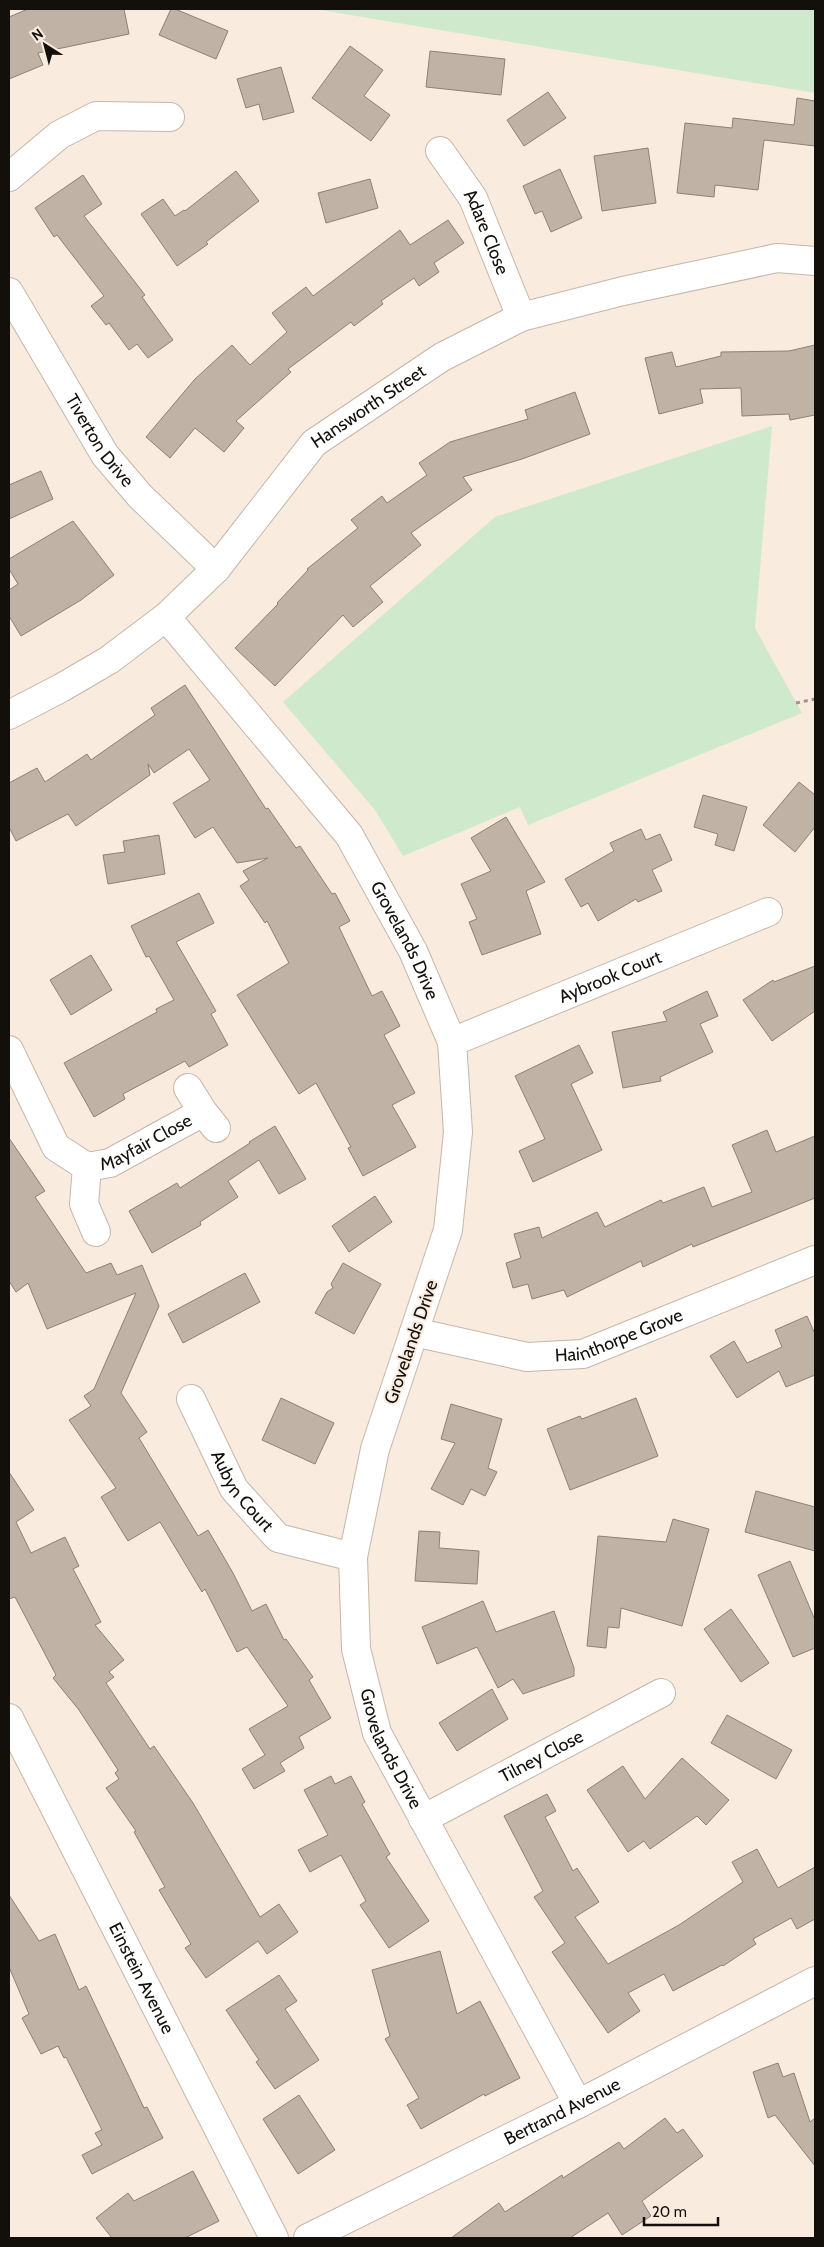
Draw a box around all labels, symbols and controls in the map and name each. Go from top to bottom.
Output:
north arrow [20,20,70,70]
text: N [28,24,47,45]
street label: Adare Close [459,185,514,278]
street label: Hansworth Street [307,360,430,453]
street label: Tiverton Drive [61,390,138,491]
street label: Grovelands Drive [366,877,444,1003]
street label: Aybrook Court [556,946,665,1008]
street label: Mayfair Close [98,1109,196,1176]
street label: Grovelands Drive [379,1277,443,1407]
street label: Hainthorpe Grove [554,1304,686,1366]
street label: Aubyn Court [206,1447,278,1536]
street label: Grovelands Drive [355,1686,427,1813]
street label: Tilney Close [496,1725,587,1787]
street label: Einstein Avenue [104,1919,179,2038]
street label: Bertrand Avenue [501,2073,624,2150]
scale bar [644,2194,718,2226]
text: 20 m [652,2203,687,2221]

